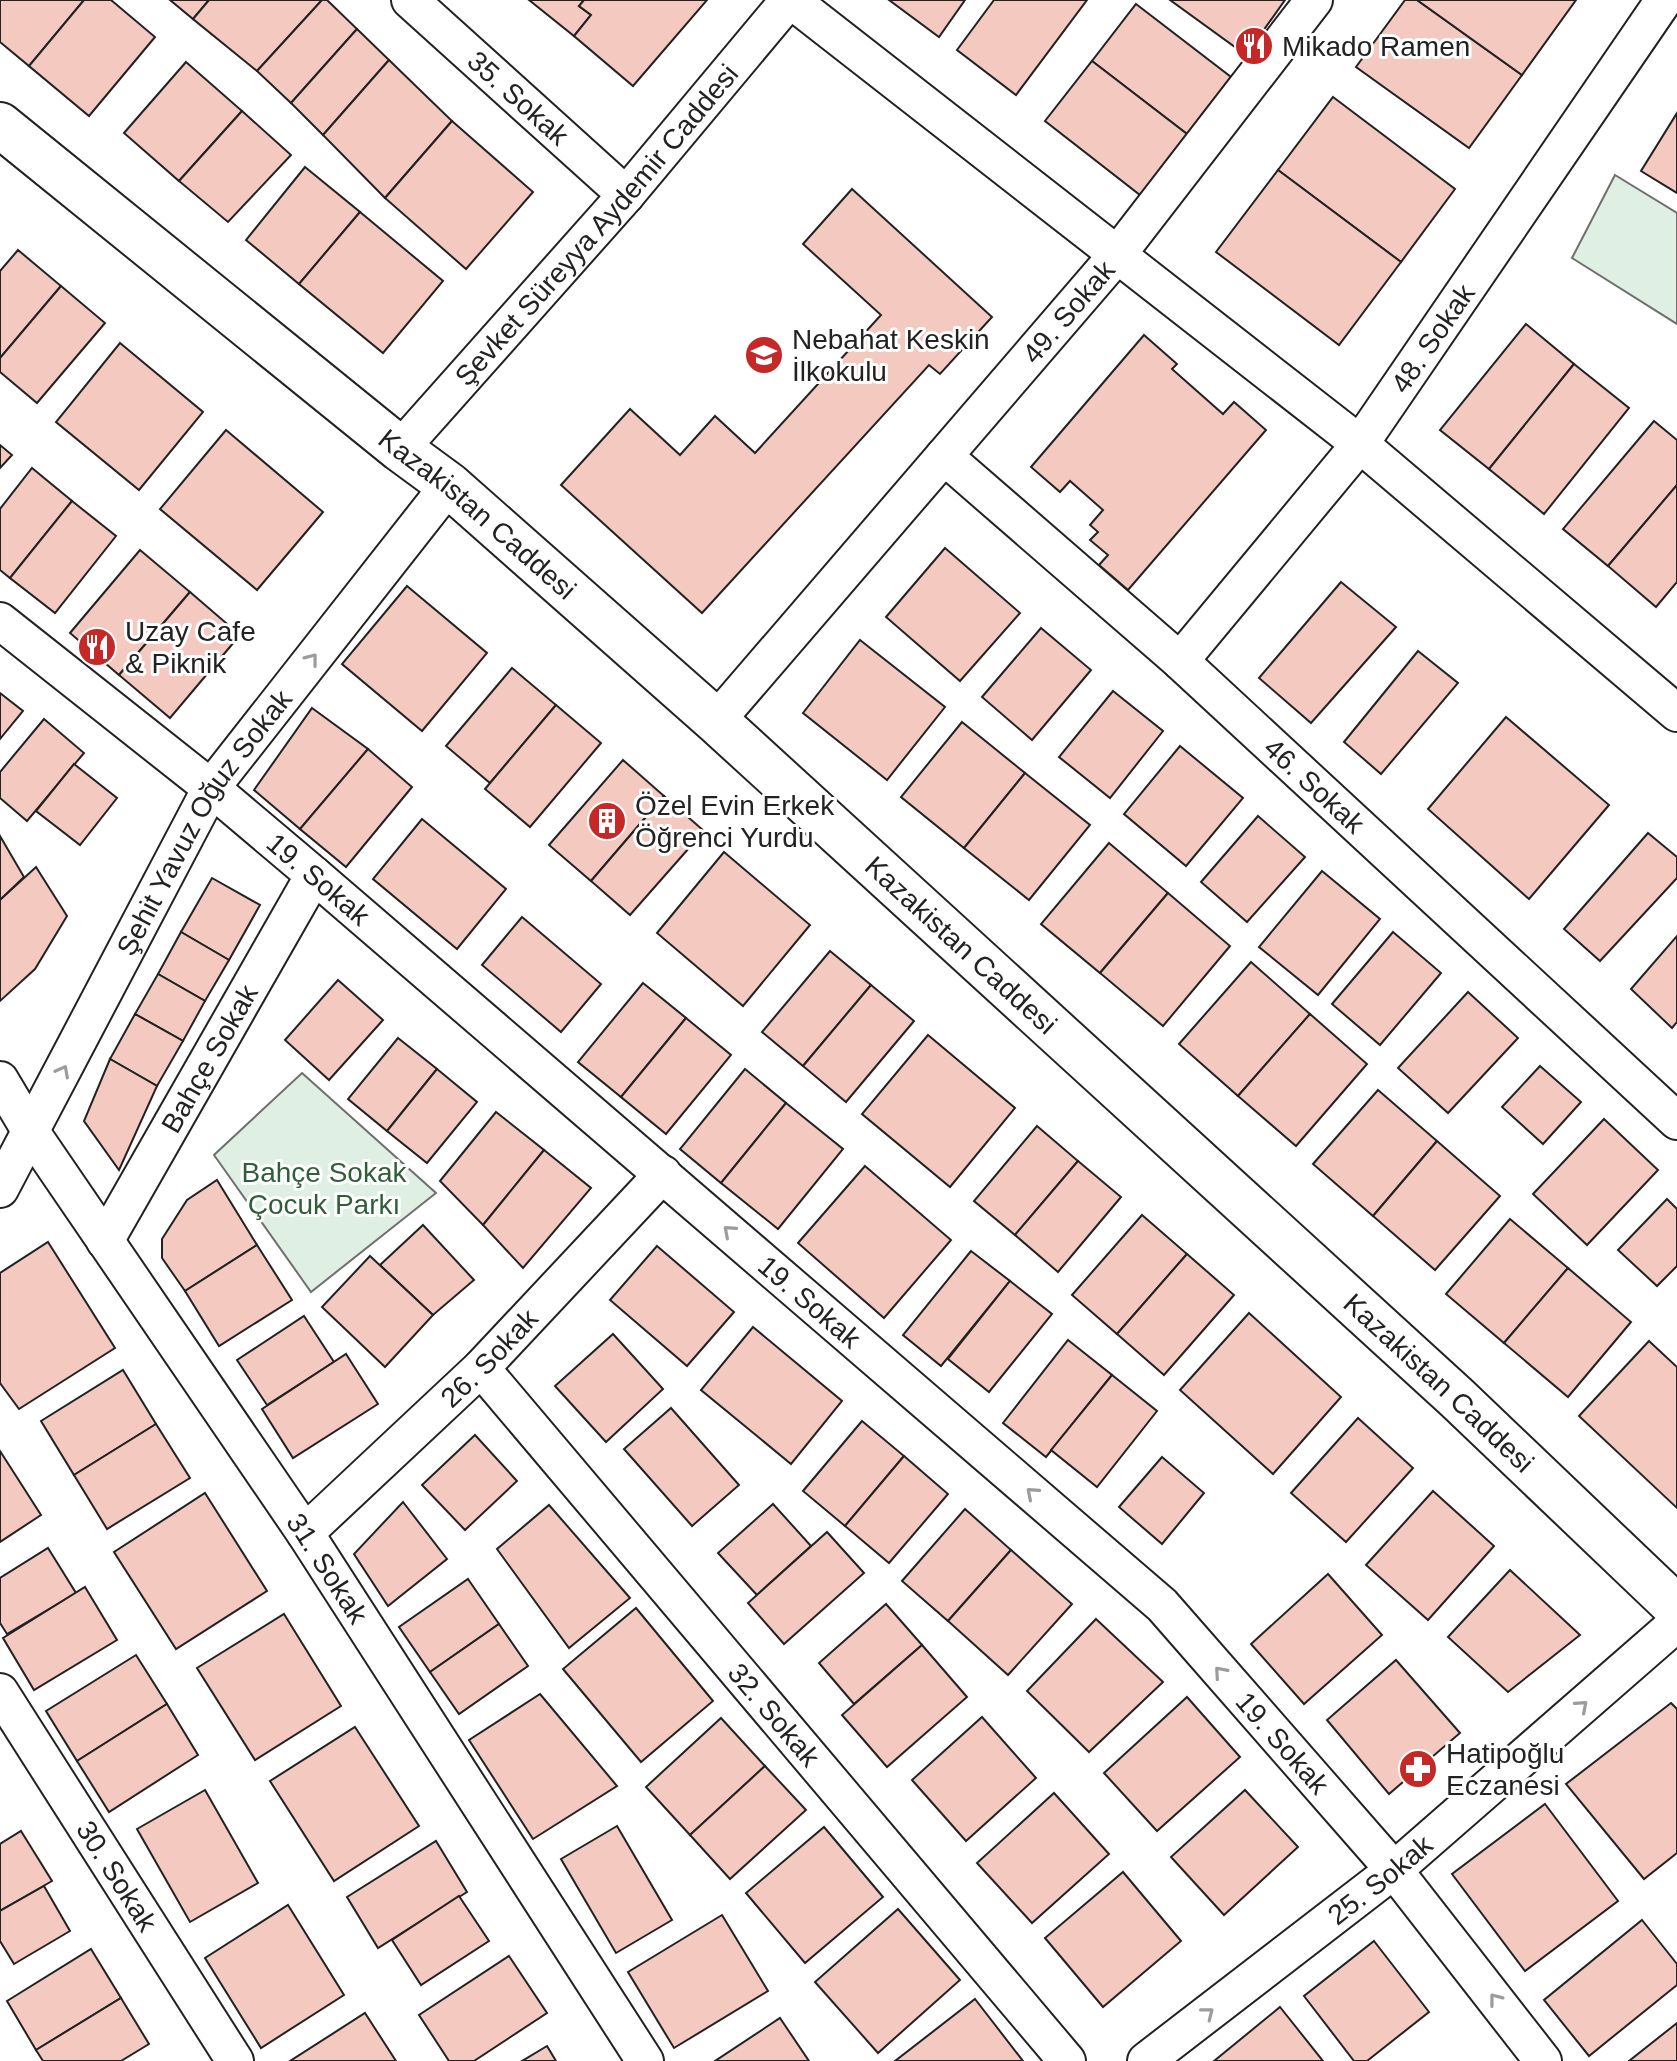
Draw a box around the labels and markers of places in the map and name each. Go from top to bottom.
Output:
restaurant icon: Mikado Ramen [1233,25,1275,67]
place label: Mikado Ramen [1282,31,1470,62]
place label: Nebahat Keskin İlkokulu [792,324,990,387]
school or university icon: Nebahat Keskin İlkokulu [743,334,785,376]
place label: Uzay Cafe & Piknik [125,616,256,679]
restaurant icon: Uzay Cafe & Piknik [76,626,118,668]
place label: Özel Evin Erkek Öğrenci Yurdu [635,790,835,853]
building icon: Özel Evin Erkek Öğrenci Yurdu [586,800,628,842]
place label: Hatipoğlu Eczanesi [1446,1738,1564,1801]
pharmacy icon: Hatipoğlu Eczanesi [1397,1748,1439,1790]

